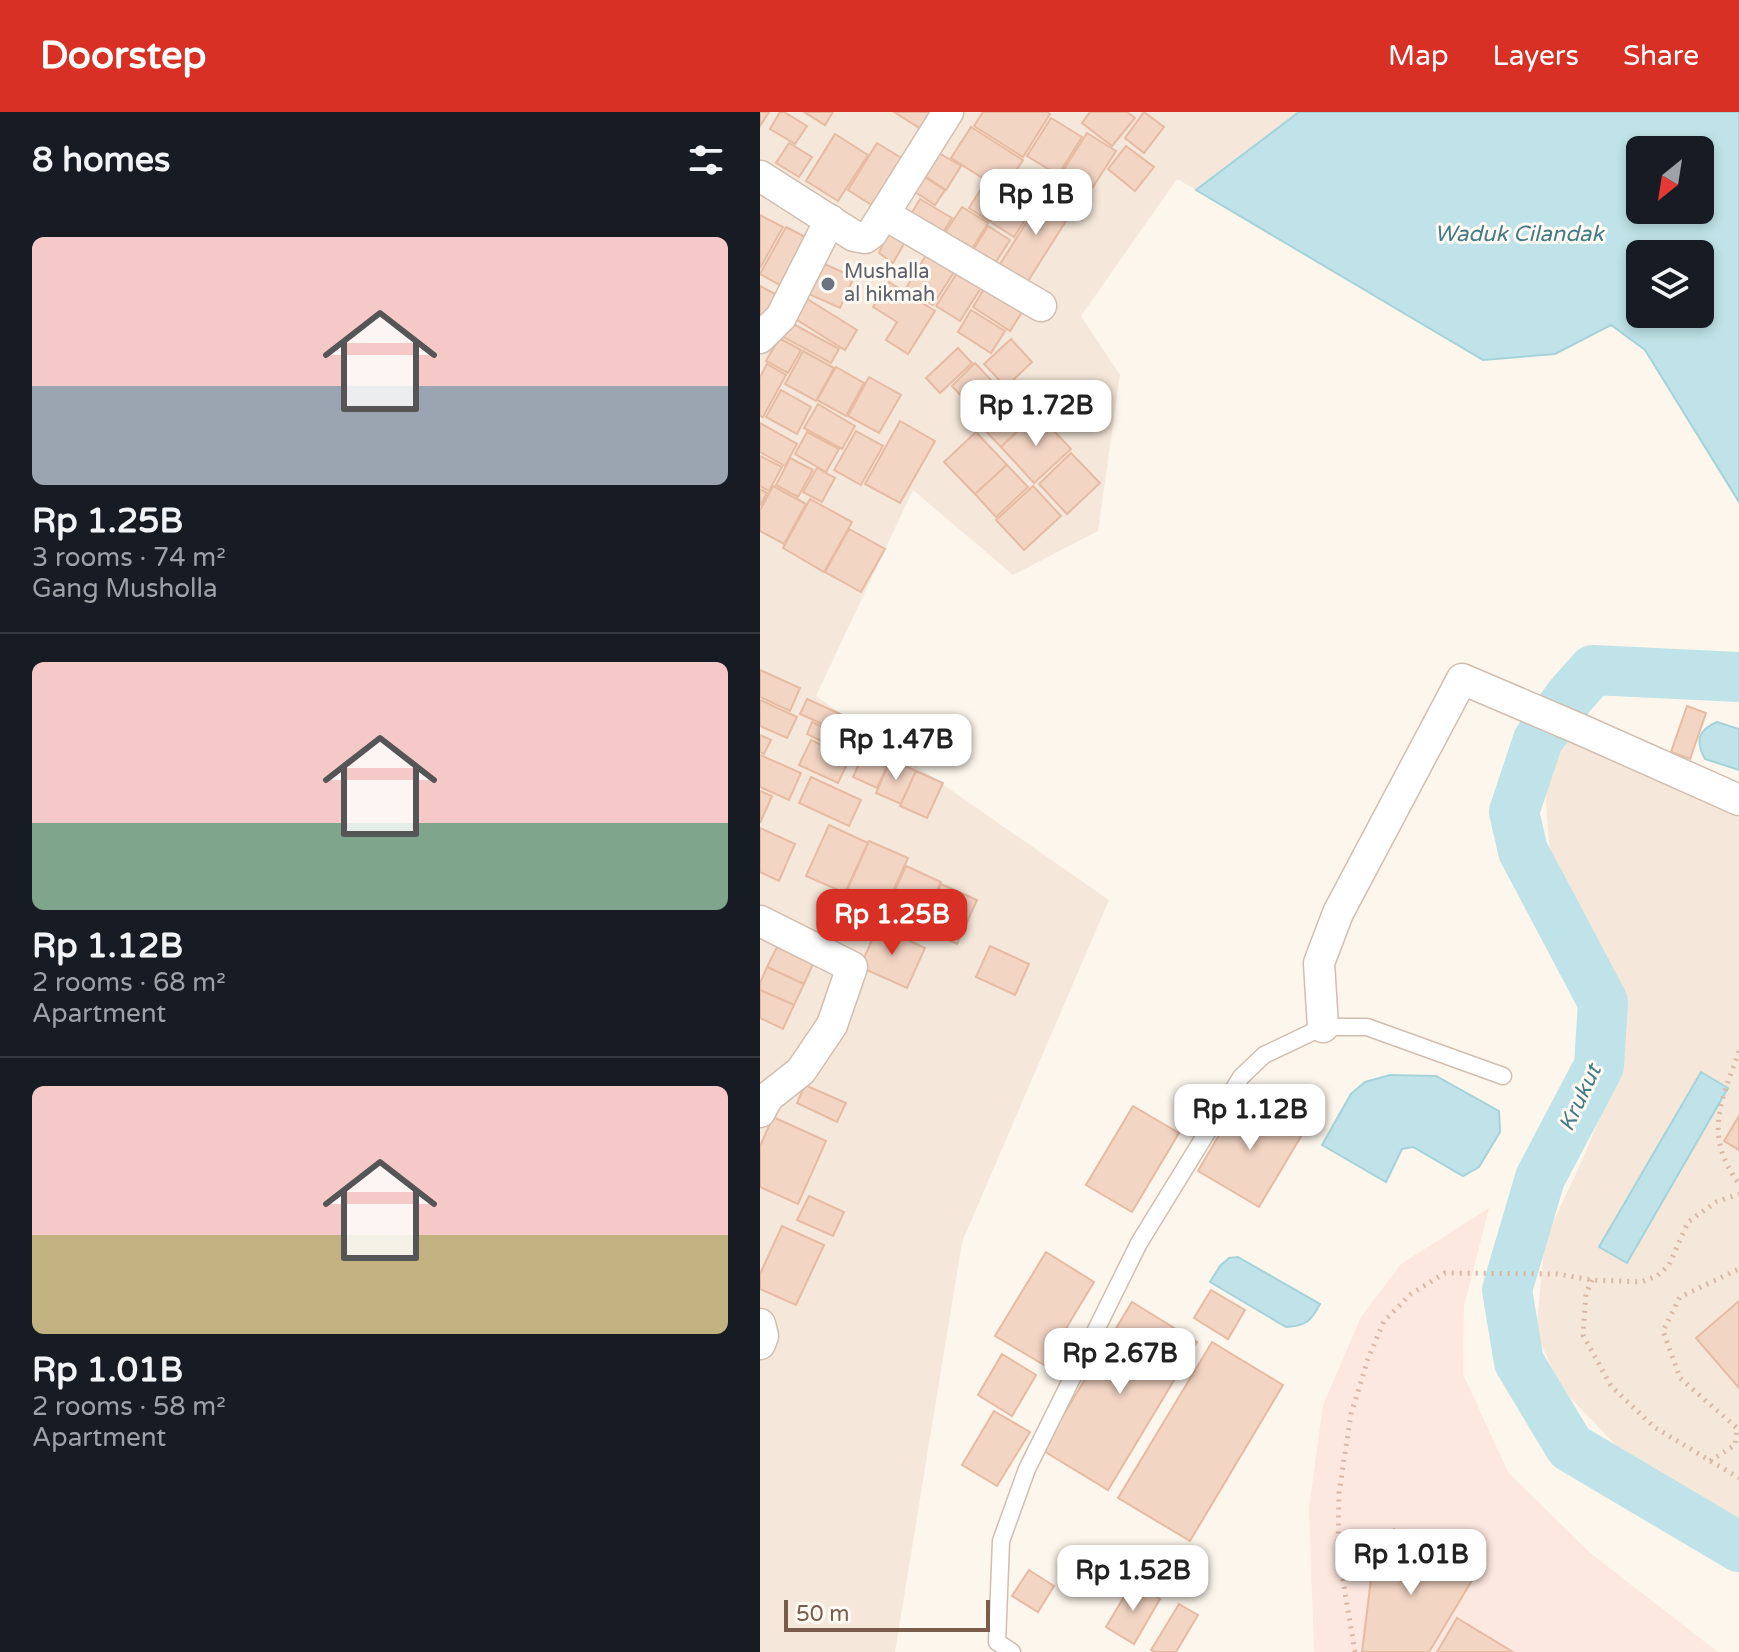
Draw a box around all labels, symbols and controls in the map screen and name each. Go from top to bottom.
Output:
text: Doorstep [40,33,206,79]
text: Map [1388,39,1449,73]
text: Layers [1493,39,1579,73]
text: Share [1623,39,1699,73]
north arrow [1626,136,1714,224]
map controls [1626,136,1714,328]
icon: filters [684,138,728,182]
text: 8 homes [32,140,170,181]
pin: Rp 1B [980,169,1092,237]
text: Rp 1B [998,179,1074,210]
water label: Waduk Cilandak [1435,221,1605,247]
button: layers [1626,240,1714,328]
place label: Mushalla al hikmah [844,260,935,307]
marker: Mushalla al hikmah [819,275,837,293]
icon: home [308,289,452,433]
pin: Rp 1.72B [953,380,1119,448]
text: Rp 1.72B [978,390,1094,421]
text: Rp 1.25B [32,501,183,542]
text: 3 rooms · 74 m² [32,542,226,573]
text: Gang Musholla [32,573,218,604]
icon: home [308,714,452,858]
pin: Rp 1.47B [813,714,979,782]
text: Rp 1.47B [839,724,953,755]
pin: Rp 1.25B [809,889,975,957]
text: Rp 1.25B [834,899,950,930]
text: Rp 1.12B [32,926,183,967]
text: 2 rooms · 68 m² [32,967,226,998]
text: Apartment [32,998,166,1029]
water label: Krukut [1553,1058,1608,1135]
pin: Rp 1.12B [1167,1084,1333,1152]
text: Rp 1.12B [1192,1094,1308,1125]
icon: home [308,1138,452,1282]
pin: Rp 2.67B [1037,1328,1203,1396]
text: Rp 2.67B [1062,1338,1178,1369]
text: Rp 1.01B [32,1350,183,1391]
text: 2 rooms · 58 m² [32,1391,226,1422]
text: Apartment [32,1422,166,1453]
pin: Rp 1.01B [1328,1529,1494,1597]
text: Rp 1.01B [1353,1539,1469,1570]
pin: Rp 1.52B [1050,1545,1216,1613]
text: Rp 1.52B [1075,1555,1191,1586]
scale bar [784,1596,990,1632]
text: 50 m [796,1601,850,1627]

